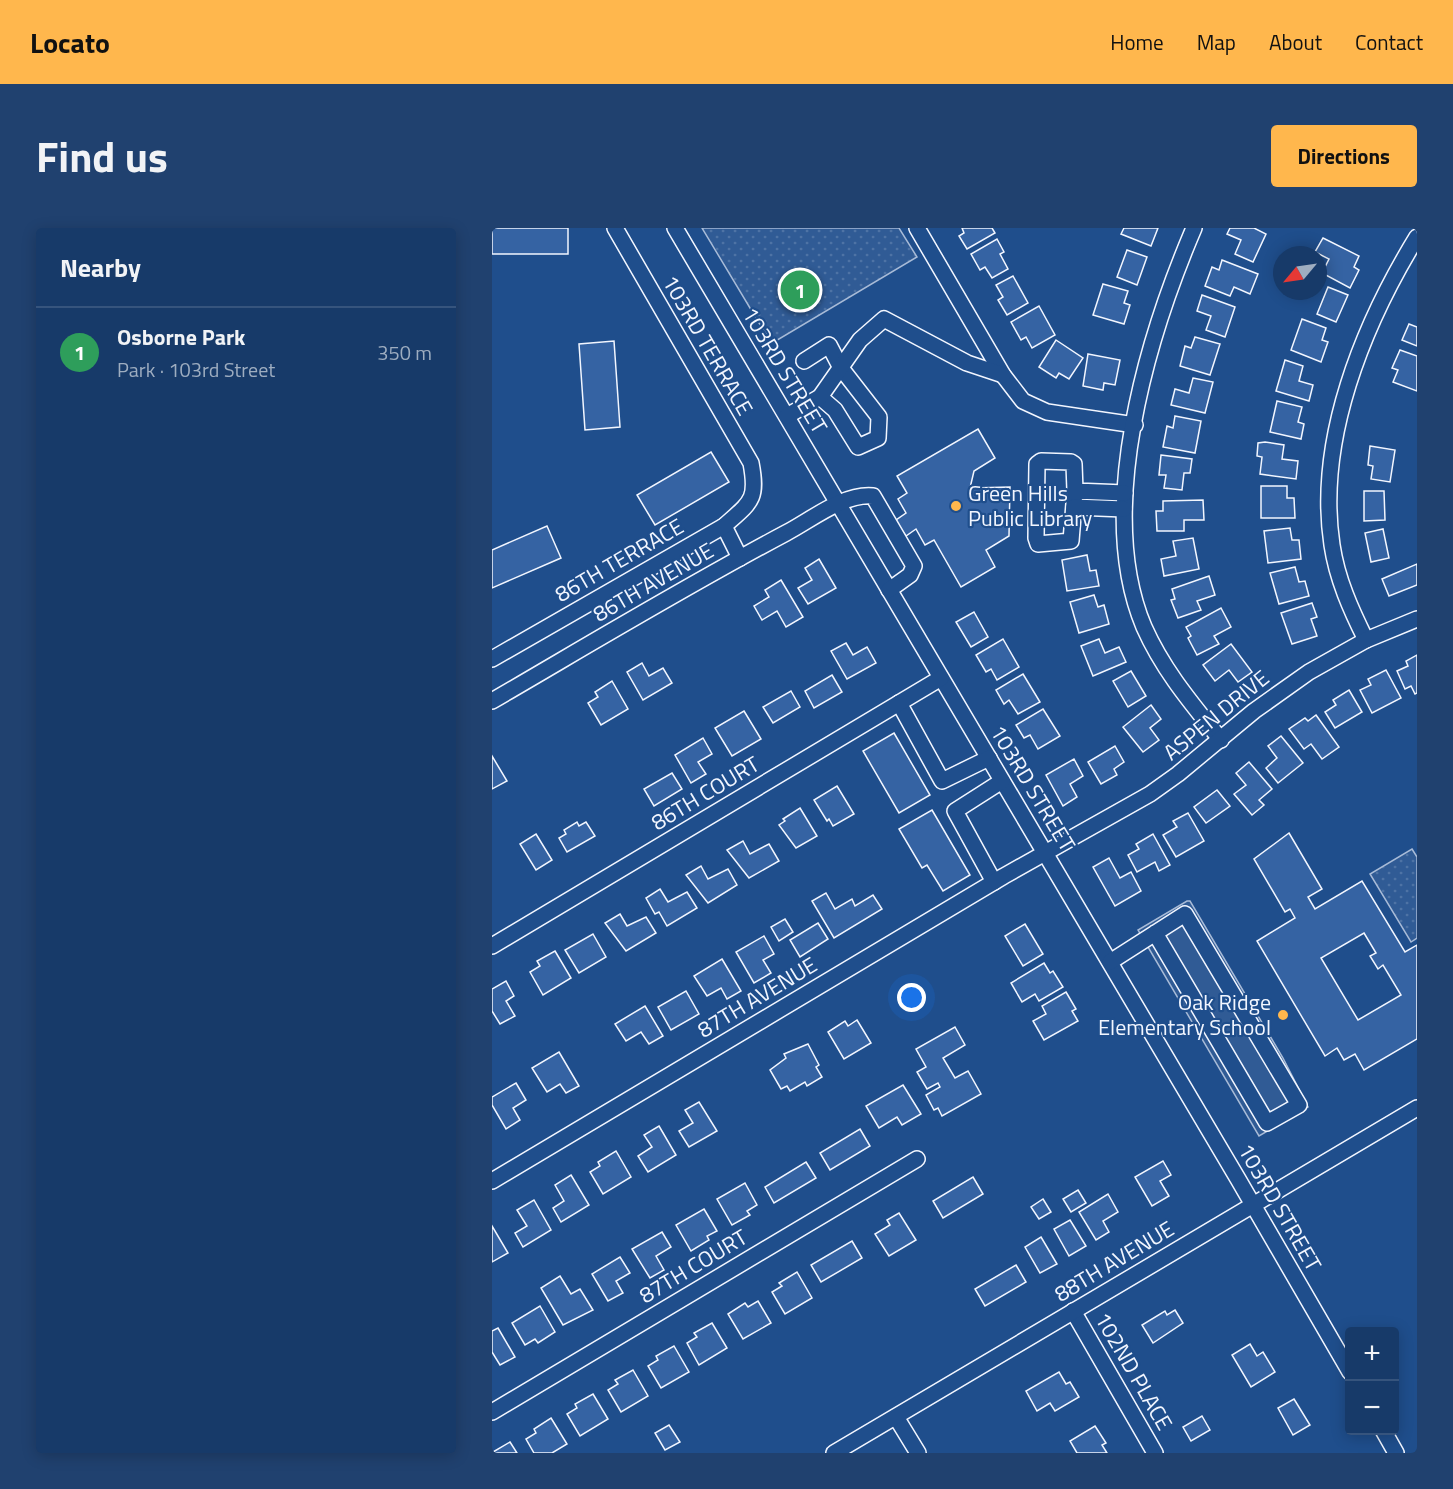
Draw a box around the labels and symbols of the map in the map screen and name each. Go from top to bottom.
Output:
north arrow [1273,246,1327,300]
street label: 103RD TERRACE [654,268,762,422]
pin: 1 [780,268,820,312]
street label: 103RD STREET [734,300,836,440]
place label: Green Hills Public Library [968,476,1093,535]
marker: Green Hills Public Library [949,499,963,513]
street label: 86TH TERRACE [548,509,690,611]
street label: 86TH AVENUE [586,534,720,630]
street label: ASPEN DRIVE [1156,662,1276,768]
street label: 103RD STREET [982,718,1084,858]
street label: 86TH COURT [644,747,766,839]
street label: 87TH AVENUE [691,948,823,1046]
your location [897,983,926,1012]
place label: Oak Ridge Elementary School [1098,985,1271,1044]
marker: Oak Ridge Elementary School [1276,1008,1290,1022]
street label: 103RD STREET [1230,1137,1331,1278]
street label: 88TH AVENUE [1048,1212,1180,1310]
street label: 87TH COURT [632,1220,754,1312]
street label: 102ND PLACE [1086,1306,1182,1436]

